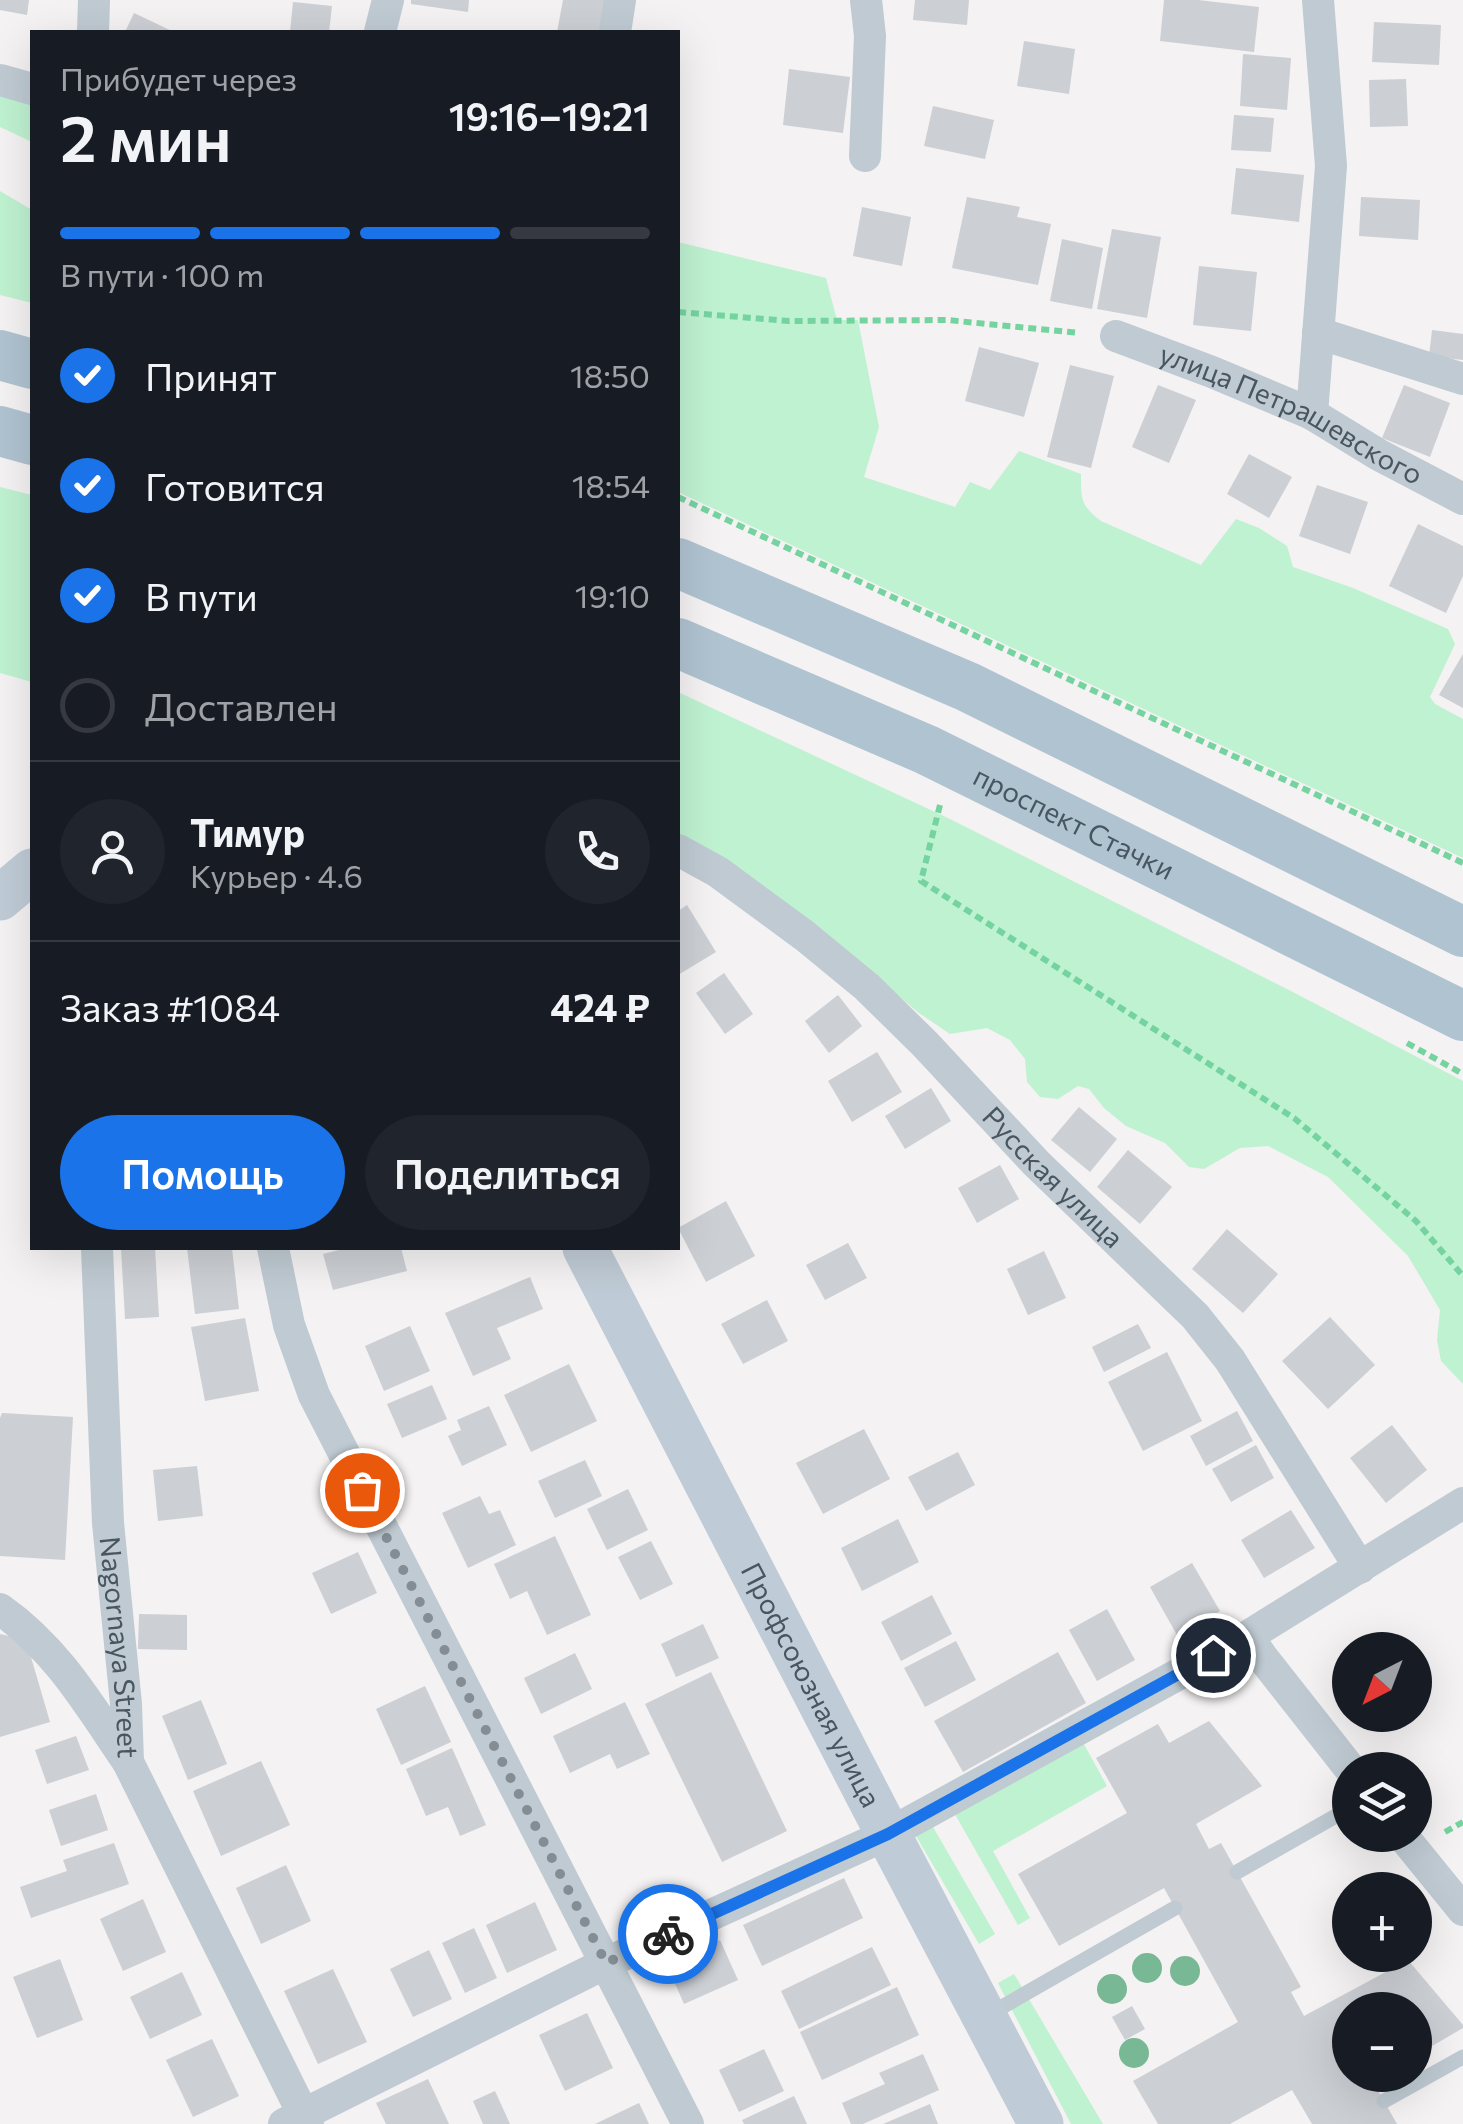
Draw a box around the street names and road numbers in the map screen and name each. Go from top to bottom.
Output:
street label: улица Петрашевского [1155,336,1429,491]
street label: проспект Стачки [968,758,1180,886]
street label: Русская улица [976,1099,1131,1254]
street label: Nagornaya Street [93,1535,146,1759]
street label: Профсоюзная улица [735,1557,889,1812]

